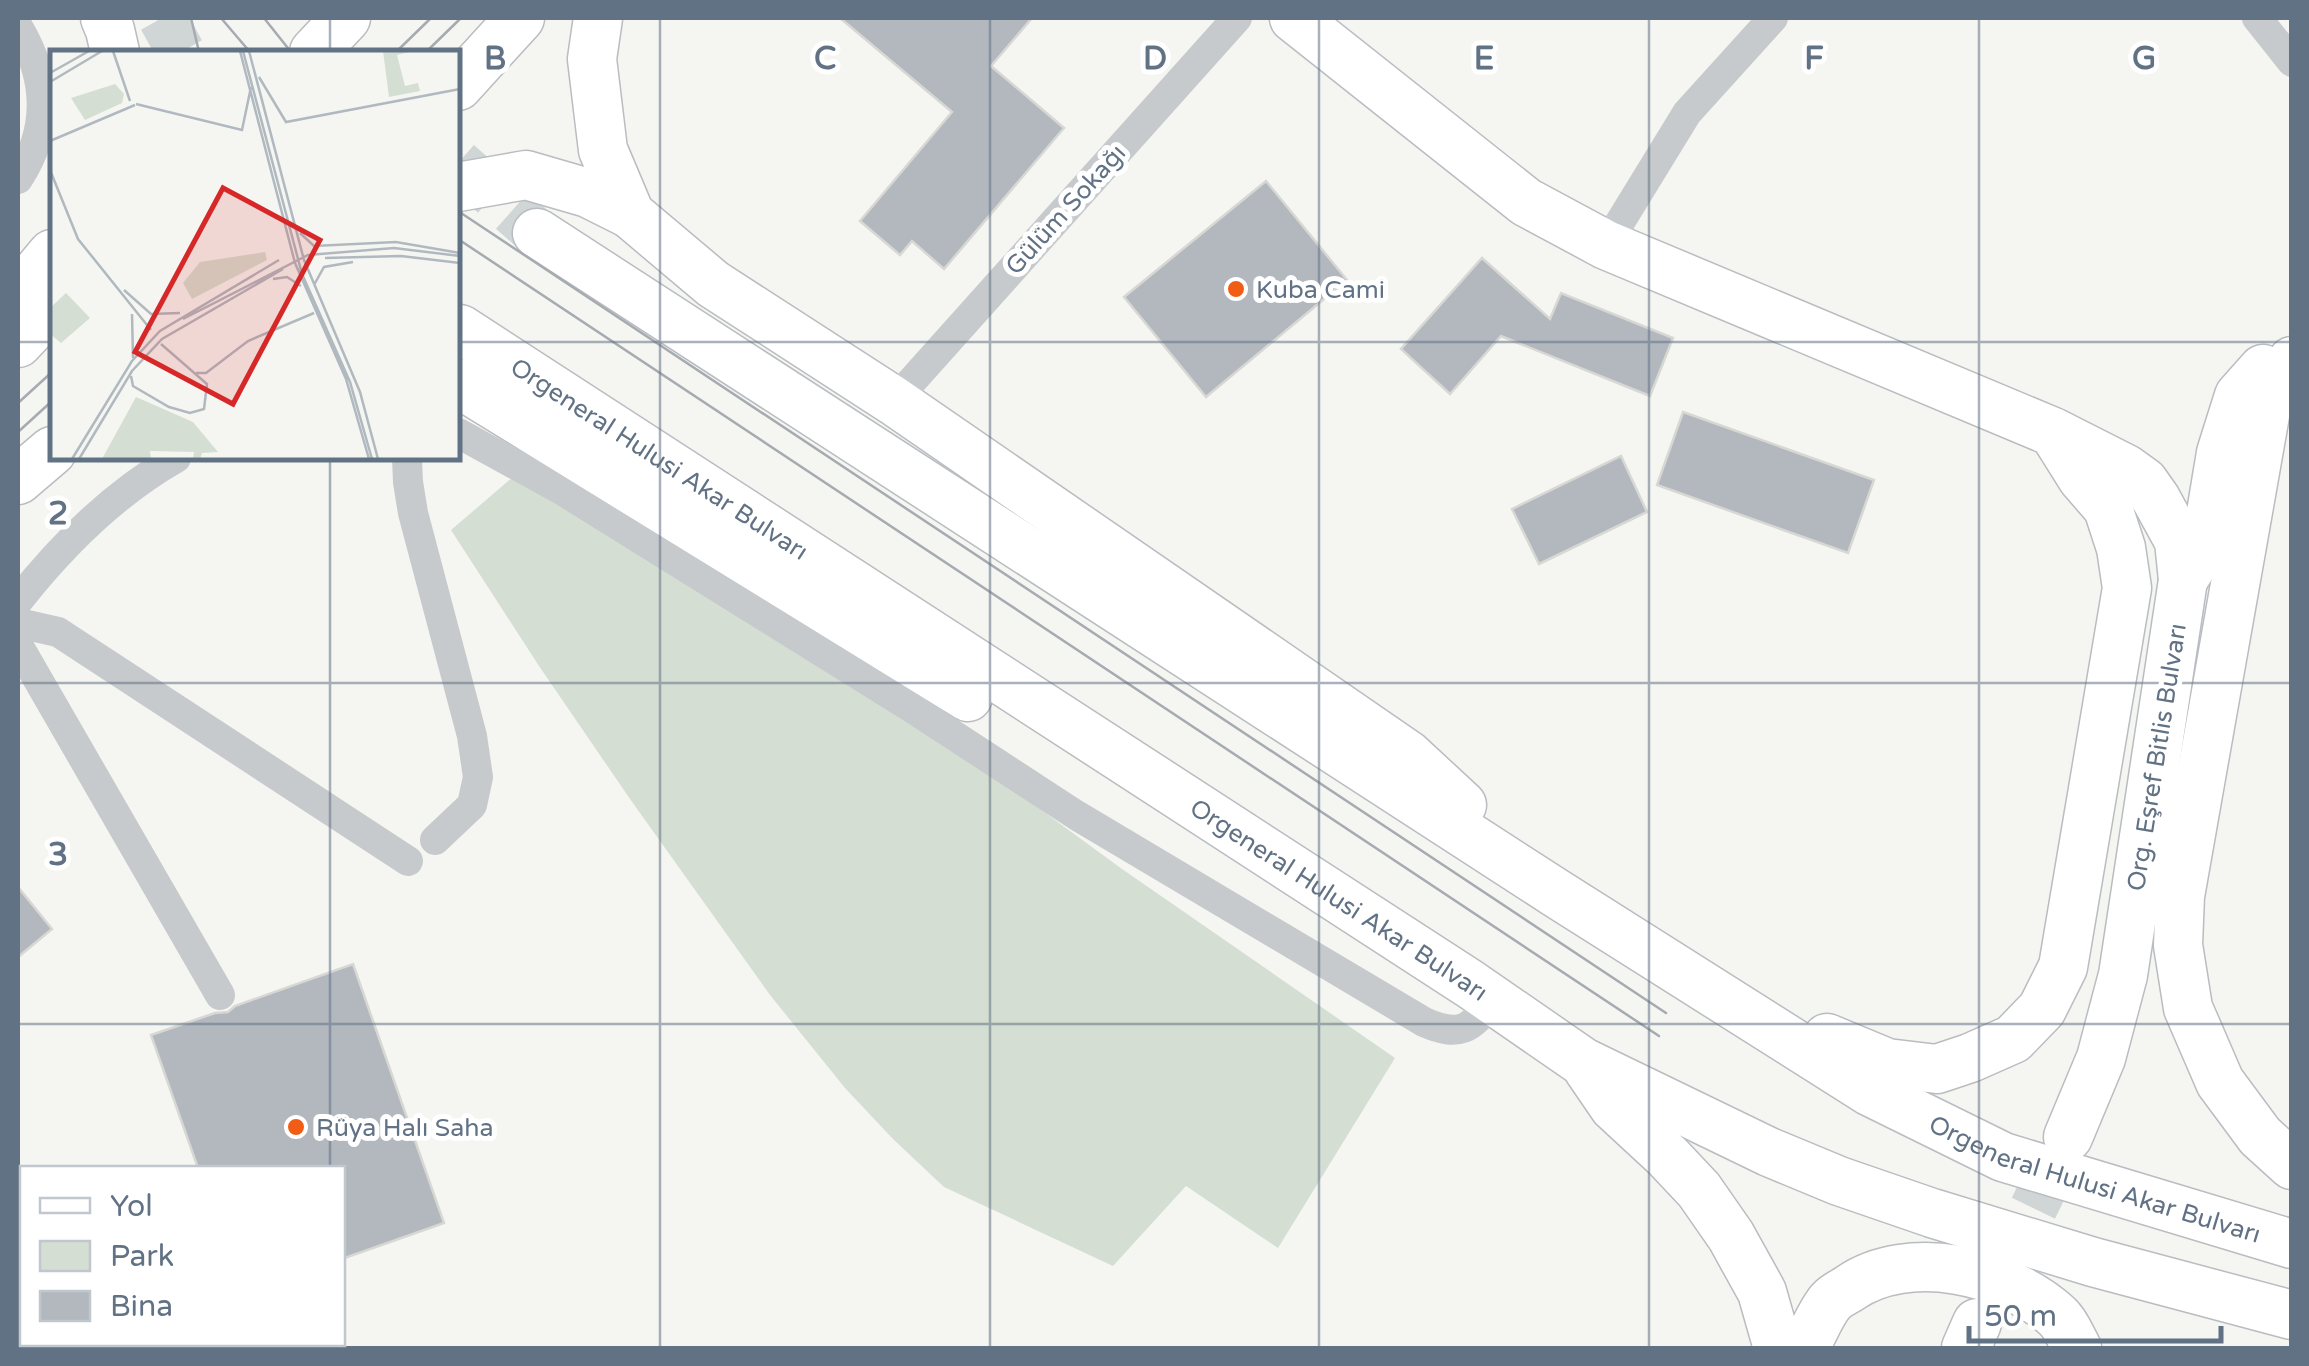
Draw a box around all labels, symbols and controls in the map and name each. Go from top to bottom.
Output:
text: B [484,40,506,78]
text: C [814,40,836,78]
text: D [1143,40,1167,78]
text: E [1474,40,1494,78]
text: F [1804,40,1824,78]
text: G [2132,40,2156,78]
inset map [50,50,460,460]
street label: Gülüm Sokağı [999,138,1132,281]
place label: Kuba Cami [1256,275,1385,305]
marker: Kuba Cami [1225,278,1247,300]
street label: Orgeneral Hulusi Akar Bulvarı [505,352,814,567]
text: 2 [48,495,68,533]
street label: Org. Eşref Bitlis Bulvarı [2121,621,2193,893]
street label: Orgeneral Hulusi Akar Bulvarı [1184,793,1493,1008]
text: 3 [48,836,68,874]
street label: Orgeneral Hulusi Akar Bulvarı [1924,1109,2264,1250]
place label: Rüya Halı Saha [316,1113,493,1143]
marker: Rüya Halı Saha [285,1116,307,1138]
legend [20,1166,345,1346]
text: Yol [110,1188,153,1225]
text: Park [110,1238,174,1275]
scale bar [1969,1281,2222,1343]
text: Bina [110,1288,173,1325]
text: 50 m [1984,1298,2057,1335]

